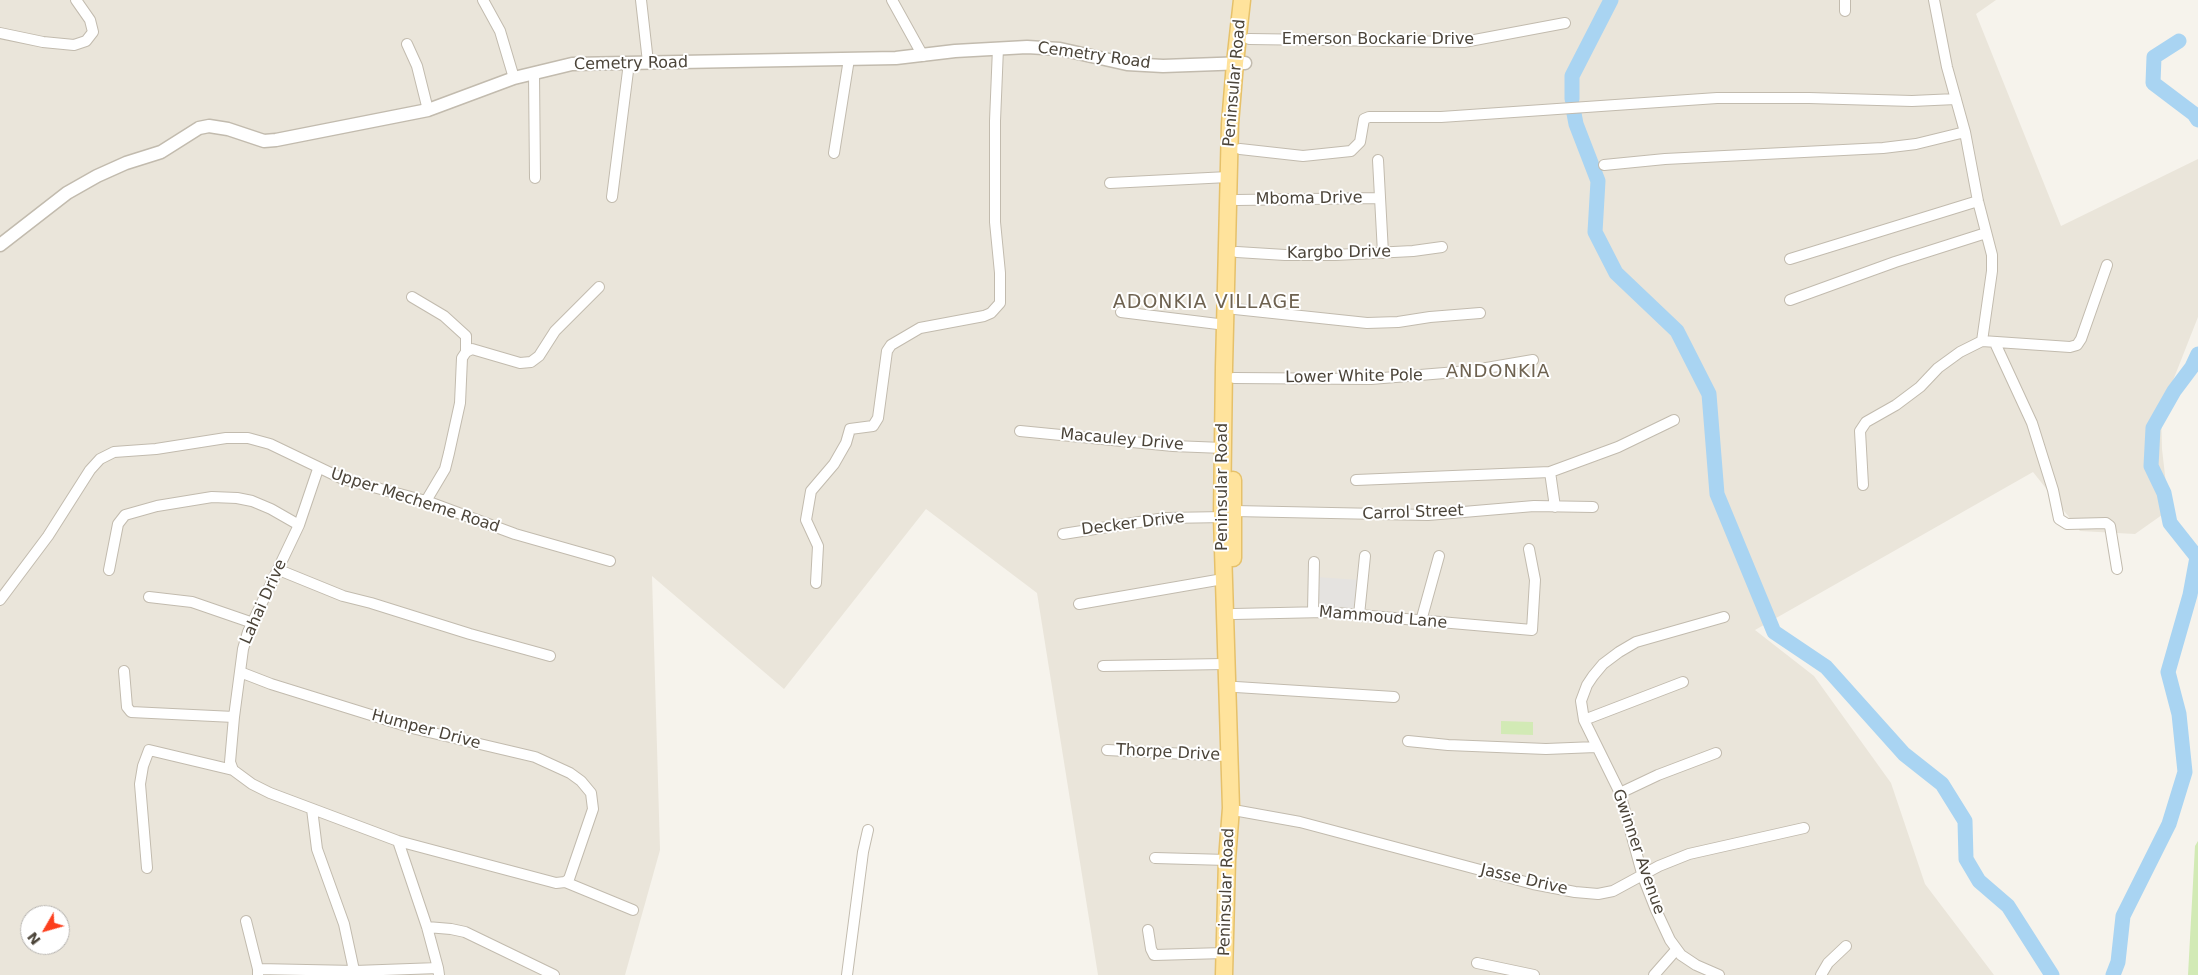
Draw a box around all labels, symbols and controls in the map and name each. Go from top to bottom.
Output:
street label: Peninsular Road [1220,18,1250,148]
street label: Emerson Bockarie Drive [1282,30,1474,50]
street label: Cemetry Road [1036,39,1152,73]
street label: Cemetry Road [574,53,688,75]
street label: Mboma Drive [1255,188,1363,210]
street label: Kargbo Drive [1287,242,1391,264]
district label: ADONKIA VILLAGE [1111,292,1303,314]
district label: ANDONKIA [1445,361,1551,383]
street label: Lower White Pole [1285,366,1423,388]
street label: Peninsular Road [1213,423,1233,551]
street label: Macauley Drive [1059,425,1185,455]
street label: Upper Mecheme Road [328,465,502,537]
street label: Carrol Street [1362,502,1464,524]
street label: Decker Drive [1080,508,1186,540]
street label: Lahai Drive [237,557,291,647]
street label: Mammoud Lane [1318,603,1448,633]
street label: Humper Drive [369,706,483,754]
street label: Thorpe Drive [1116,741,1220,765]
street label: Gwinner Avenue [1608,787,1668,917]
street label: Peninsular Road [1215,828,1239,956]
street label: Jasse Drive [1479,861,1569,899]
north arrow [20,905,70,955]
text: N [24,929,44,948]

